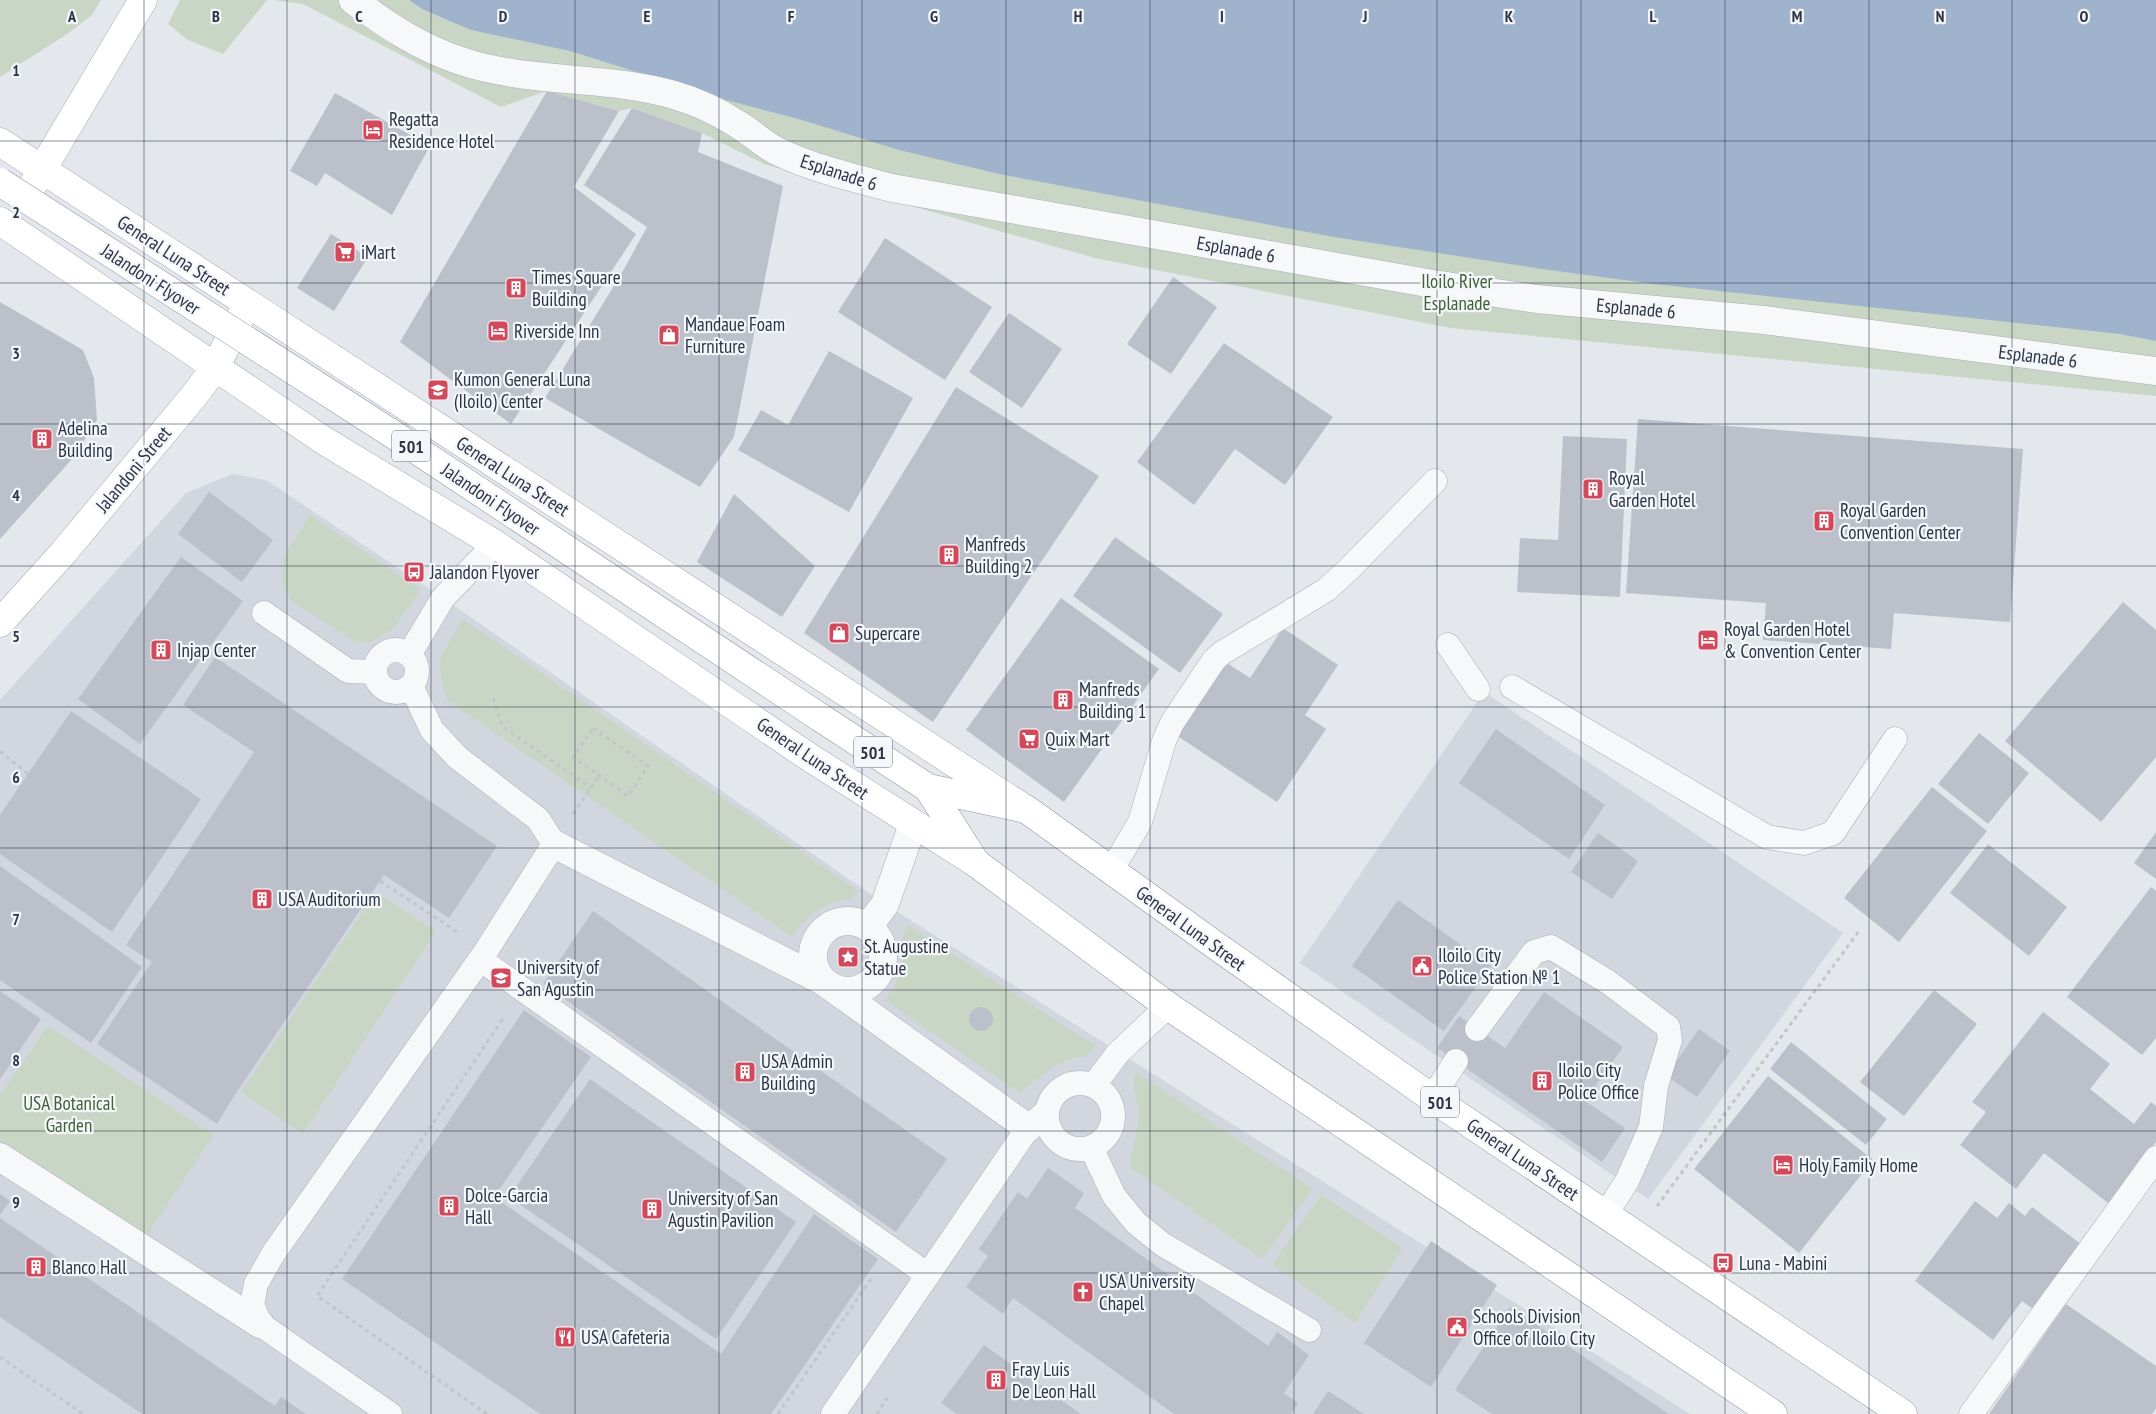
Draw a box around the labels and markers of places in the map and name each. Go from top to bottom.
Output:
place label: Regatta Residence Hotel [389,107,495,153]
hotel icon: Regatta Residence Hotel [361,118,385,142]
supermarket icon: iMart [333,240,357,264]
place label: iMart [361,240,396,264]
place label: Times Square Building [532,265,621,311]
building icon: Times Square Building [504,276,528,300]
place label: Mandaue Foam Furniture [685,312,785,358]
hotel icon: Riverside Inn [486,319,510,343]
place label: Riverside Inn [514,319,599,343]
shop icon: Mandaue Foam Furniture [657,323,681,347]
place label: Kumon General Luna (Iloilo) Center [454,367,591,413]
school or university icon: Kumon General Luna (Iloilo) Center [426,378,450,402]
place label: Adelina Building [58,416,113,462]
building icon: Adelina Building [30,427,54,451]
place label: Royal Garden Hotel [1609,466,1696,512]
building icon: Royal Garden Hotel [1581,477,1605,501]
place label: Royal Garden Convention Center [1840,498,1961,544]
building icon: Royal Garden Convention Center [1812,509,1836,533]
place label: Manfreds Building 2 [965,532,1032,578]
building icon: Manfreds Building 2 [937,543,961,567]
bus stop icon: Jalandon Flyover [402,560,426,584]
place label: Jalandon Flyover [429,560,540,584]
place label: Royal Garden Hotel & Convention Center [1724,617,1862,663]
shop icon: Supercare [827,621,851,645]
place label: Supercare [855,621,920,645]
hotel icon: Royal Garden Hotel & Convention Center [1696,628,1720,652]
building icon: Injap Center [149,638,173,662]
place label: Injap Center [177,638,257,662]
place label: Manfreds Building 1 [1079,677,1146,723]
building icon: Manfreds Building 1 [1051,688,1075,712]
supermarket icon: Quix Mart [1017,727,1041,751]
place label: Quix Mart [1045,727,1111,751]
building icon: USA Auditorium [250,887,274,911]
place label: USA Auditorium [278,887,381,911]
place label: St. Augustine Statue [864,934,949,980]
place label: Iloilo City Police Station № 1 [1438,943,1560,989]
place icon: St. Augustine Statue [836,945,860,969]
public building icon: Iloilo City Police Station № 1 [1410,954,1434,978]
place label: University of San Agustin [517,955,600,1001]
school or university icon: University of San Agustin [489,966,513,990]
place label: USA Admin Building [761,1049,833,1095]
place label: Iloilo City Police Office [1558,1058,1639,1104]
building icon: USA Admin Building [733,1060,757,1084]
building icon: Iloilo City Police Office [1530,1069,1554,1093]
hotel icon: Holy Family Home [1771,1153,1795,1177]
place label: Holy Family Home [1799,1153,1918,1177]
place label: Dolce-Garcia Hall [465,1183,548,1229]
place label: University of San Agustin Pavilion [668,1186,778,1232]
building icon: Dolce-Garcia Hall [437,1194,461,1218]
building icon: University of San Agustin Pavilion [640,1197,664,1221]
bus stop icon: Luna - Mabini [1711,1251,1735,1275]
place label: Luna - Mabini [1739,1251,1827,1275]
building icon: Blanco Hall [24,1255,48,1279]
place label: Blanco Hall [52,1255,127,1279]
place label: USA University Chapel [1099,1269,1196,1315]
church icon: USA University Chapel [1071,1280,1095,1304]
place label: Schools Division Office of Iloilo City [1473,1304,1596,1350]
public building icon: Schools Division Office of Iloilo City [1445,1315,1469,1339]
restaurant icon: USA Cafeteria [553,1325,577,1349]
place label: USA Cafeteria [581,1325,670,1349]
place label: Fray Luis De Leon Hall [1012,1357,1096,1403]
building icon: Fray Luis De Leon Hall [984,1368,1008,1392]

